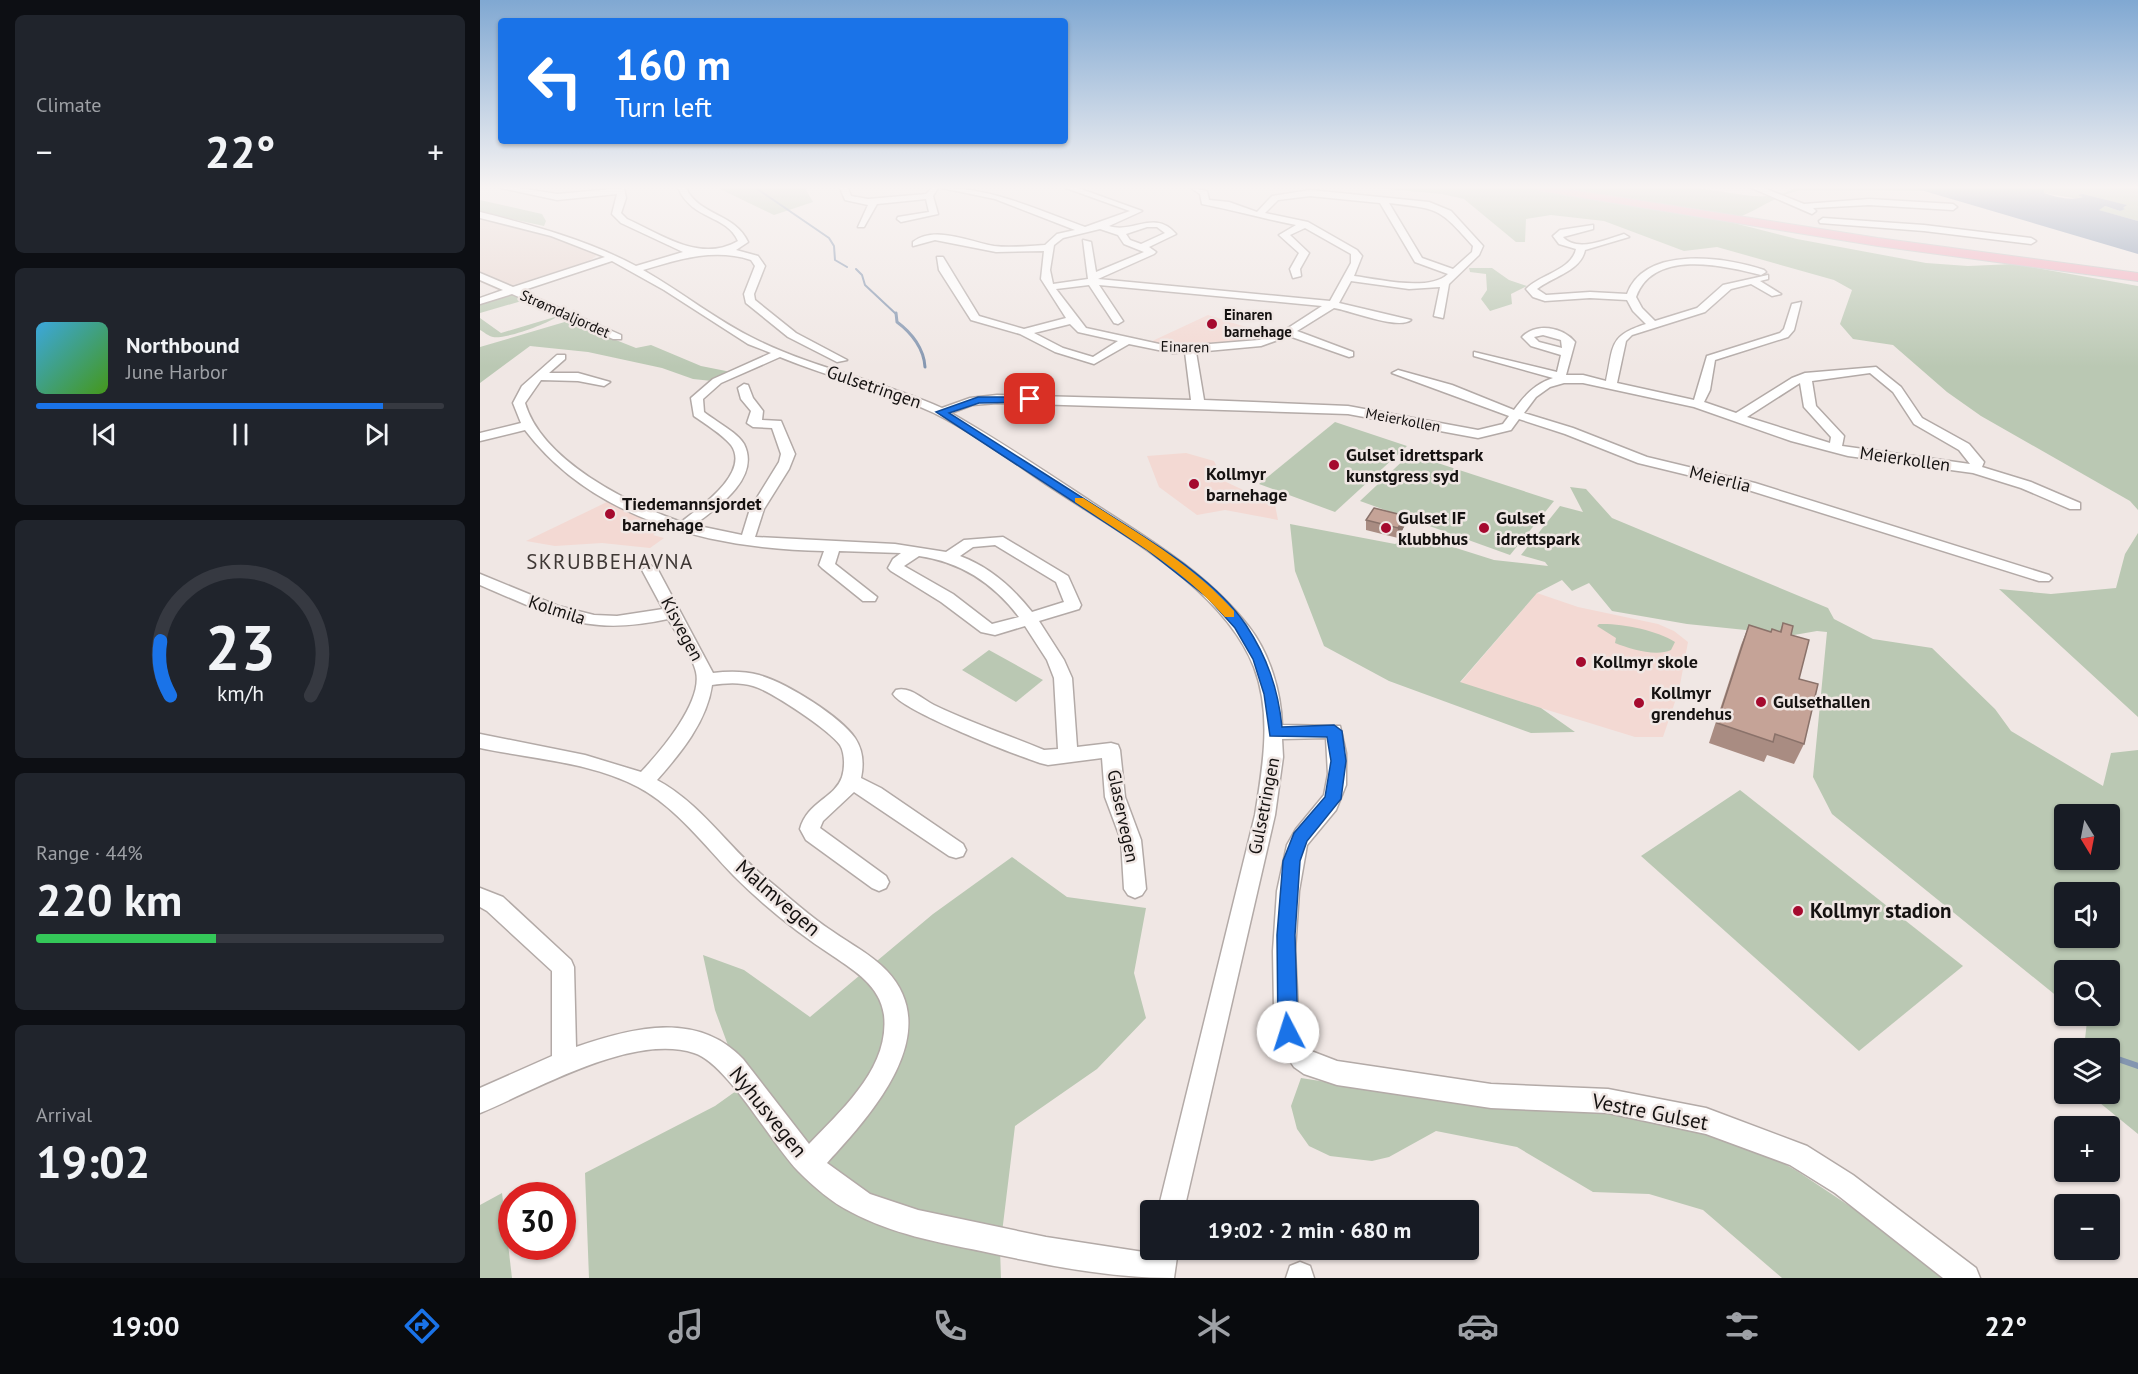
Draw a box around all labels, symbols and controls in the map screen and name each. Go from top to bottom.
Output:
text: 160 m [615,37,731,92]
icon: left [516,42,594,120]
text: Turn left [615,90,712,124]
text: Climate [36,92,102,118]
text: 22° [205,122,275,180]
text: − [36,130,53,173]
text: + [427,130,444,173]
street label: Strømdaljordet [517,285,613,342]
place label: Einaren barnehage [1224,305,1292,341]
marker: Einaren barnehage [1205,317,1219,331]
text: Northbound [126,331,240,359]
street label: Einaren [1161,337,1209,356]
text: June Harbor [126,359,228,385]
street label: Gulsetringen [824,360,924,413]
pin [1004,373,1055,424]
icon: arrive [1013,382,1046,415]
street label: Meierkollen [1364,403,1442,436]
icon: previous [88,418,121,451]
icon: pause [224,418,257,451]
icon: next [360,418,393,451]
street label: Meierkollen [1858,441,1952,476]
place label: Gulset idrettspark kunstgress syd [1346,443,1484,487]
marker: Gulset idrettspark kunstgress syd [1327,458,1341,472]
street label: Meierlia [1687,460,1753,497]
place label: Kollmyr barnehage [1206,462,1287,506]
marker: Kollmyr barnehage [1187,477,1201,491]
place label: Tiedemannsjordet barnehage [622,492,762,536]
place label: Gulset IF klubbhus [1398,506,1469,550]
place label: Gulset idrettspark [1496,506,1580,550]
marker: Tiedemannsjordet barnehage [603,507,617,521]
marker: Gulset IF klubbhus [1379,521,1393,535]
marker: Gulset idrettspark [1477,521,1491,535]
district label: SKRUBBEHAVNA [526,548,694,575]
street label: Kolmila [526,590,589,630]
street label: Kisvegen [656,593,709,665]
text: 23 [205,606,275,687]
place label: Kollmyr skole [1593,650,1698,673]
marker: Kollmyr skole [1574,655,1588,669]
text: km/h [216,679,263,707]
place label: Kollmyr grendehus [1651,681,1732,725]
place label: Gulsethallen [1773,690,1870,713]
marker: Gulsethallen [1754,695,1768,709]
marker: Kollmyr grendehus [1632,696,1646,710]
street label: Gulsetringen [1243,755,1284,856]
street label: Glaservegen [1102,767,1145,864]
north arrow [2054,804,2120,870]
map controls [2054,804,2120,1260]
text: Range · 44% [36,840,143,866]
street label: Malmvegen [730,853,826,942]
text: 220 km [36,870,182,928]
button: sound [2054,882,2120,948]
place label: Kollmyr stadion [1810,897,1952,924]
marker: Kollmyr stadion [1791,904,1805,918]
button: search [2054,960,2120,1026]
position arrow [1256,1000,1320,1064]
button: layers [2054,1038,2120,1104]
street label: Nyhusvegen [723,1061,813,1163]
street label: Vestre Gulset [1589,1087,1710,1136]
text: Arrival [36,1102,92,1128]
button: + [2054,1116,2120,1182]
text: 19:02 [36,1132,150,1190]
speed limit sign: 30 [498,1182,576,1260]
button: − [2054,1194,2120,1260]
text: 19:02 · 2 min · 680 m [1208,1216,1411,1244]
icon: directions [401,1305,443,1347]
icon: music [665,1305,707,1347]
icon: phone [929,1305,971,1347]
icon: climate [1193,1305,1235,1347]
icon: car [1457,1305,1499,1347]
icon: filters [1721,1305,1763,1347]
text: 19:00 [111,1309,179,1343]
text: 22° [1985,1309,2027,1343]

